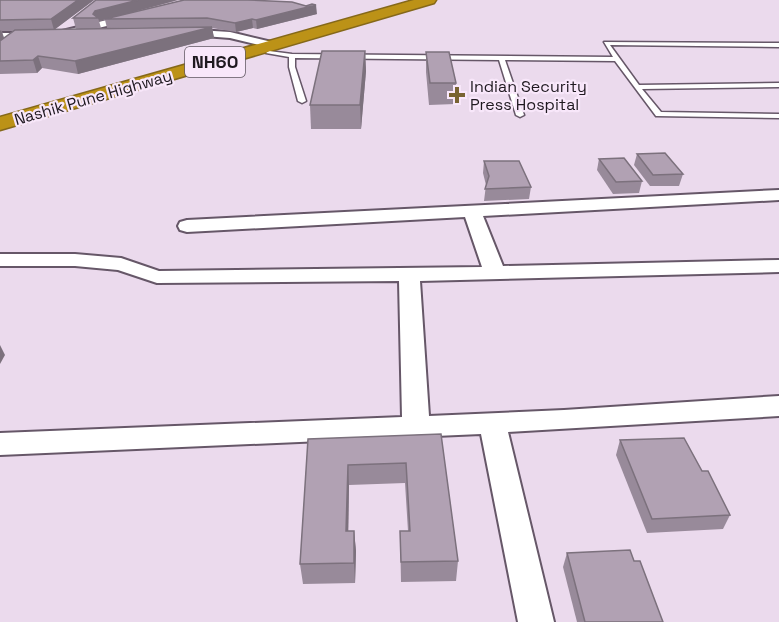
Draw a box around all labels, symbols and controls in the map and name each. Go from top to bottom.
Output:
road number: NH60 [185,47,245,77]
street label: Nashik Pune Highway [12,65,175,130]
place label: Indian Security Press Hospital [470,76,587,115]
marker: Indian Security Press Hospital [448,86,466,104]

